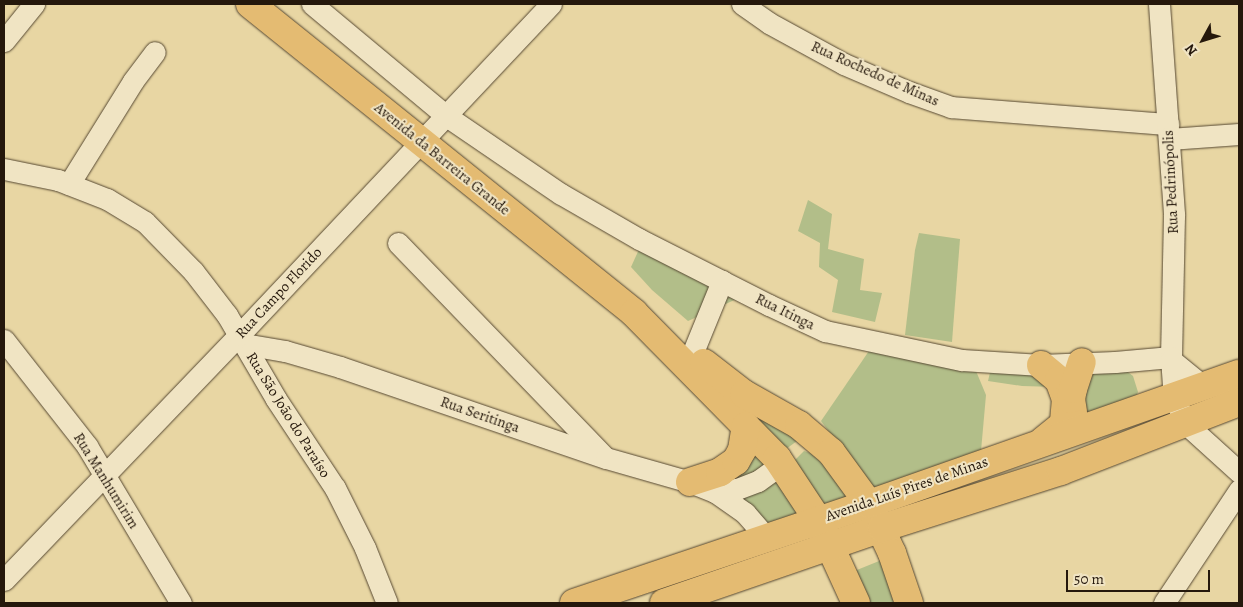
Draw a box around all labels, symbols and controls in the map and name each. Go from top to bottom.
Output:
north arrow [1178,15,1228,65]
street label: Rua Rochedo de Minas [808,38,942,110]
text: N [1180,40,1202,60]
street label: Avenida da Barreira Grande [371,99,513,219]
street label: Rua Pedrinópolis [1159,130,1183,234]
street label: Rua Campo Florido [232,244,326,342]
street label: Rua Itinga [752,290,818,334]
street label: Rua São João do Paraíso [242,349,334,481]
street label: Rua Seritinga [438,393,522,437]
street label: Rua Manhumirim [69,430,143,532]
street label: Avenida Luís Pires de Minas [823,453,991,525]
scale bar [1068,560,1212,592]
text: 50 m [1074,569,1104,589]

